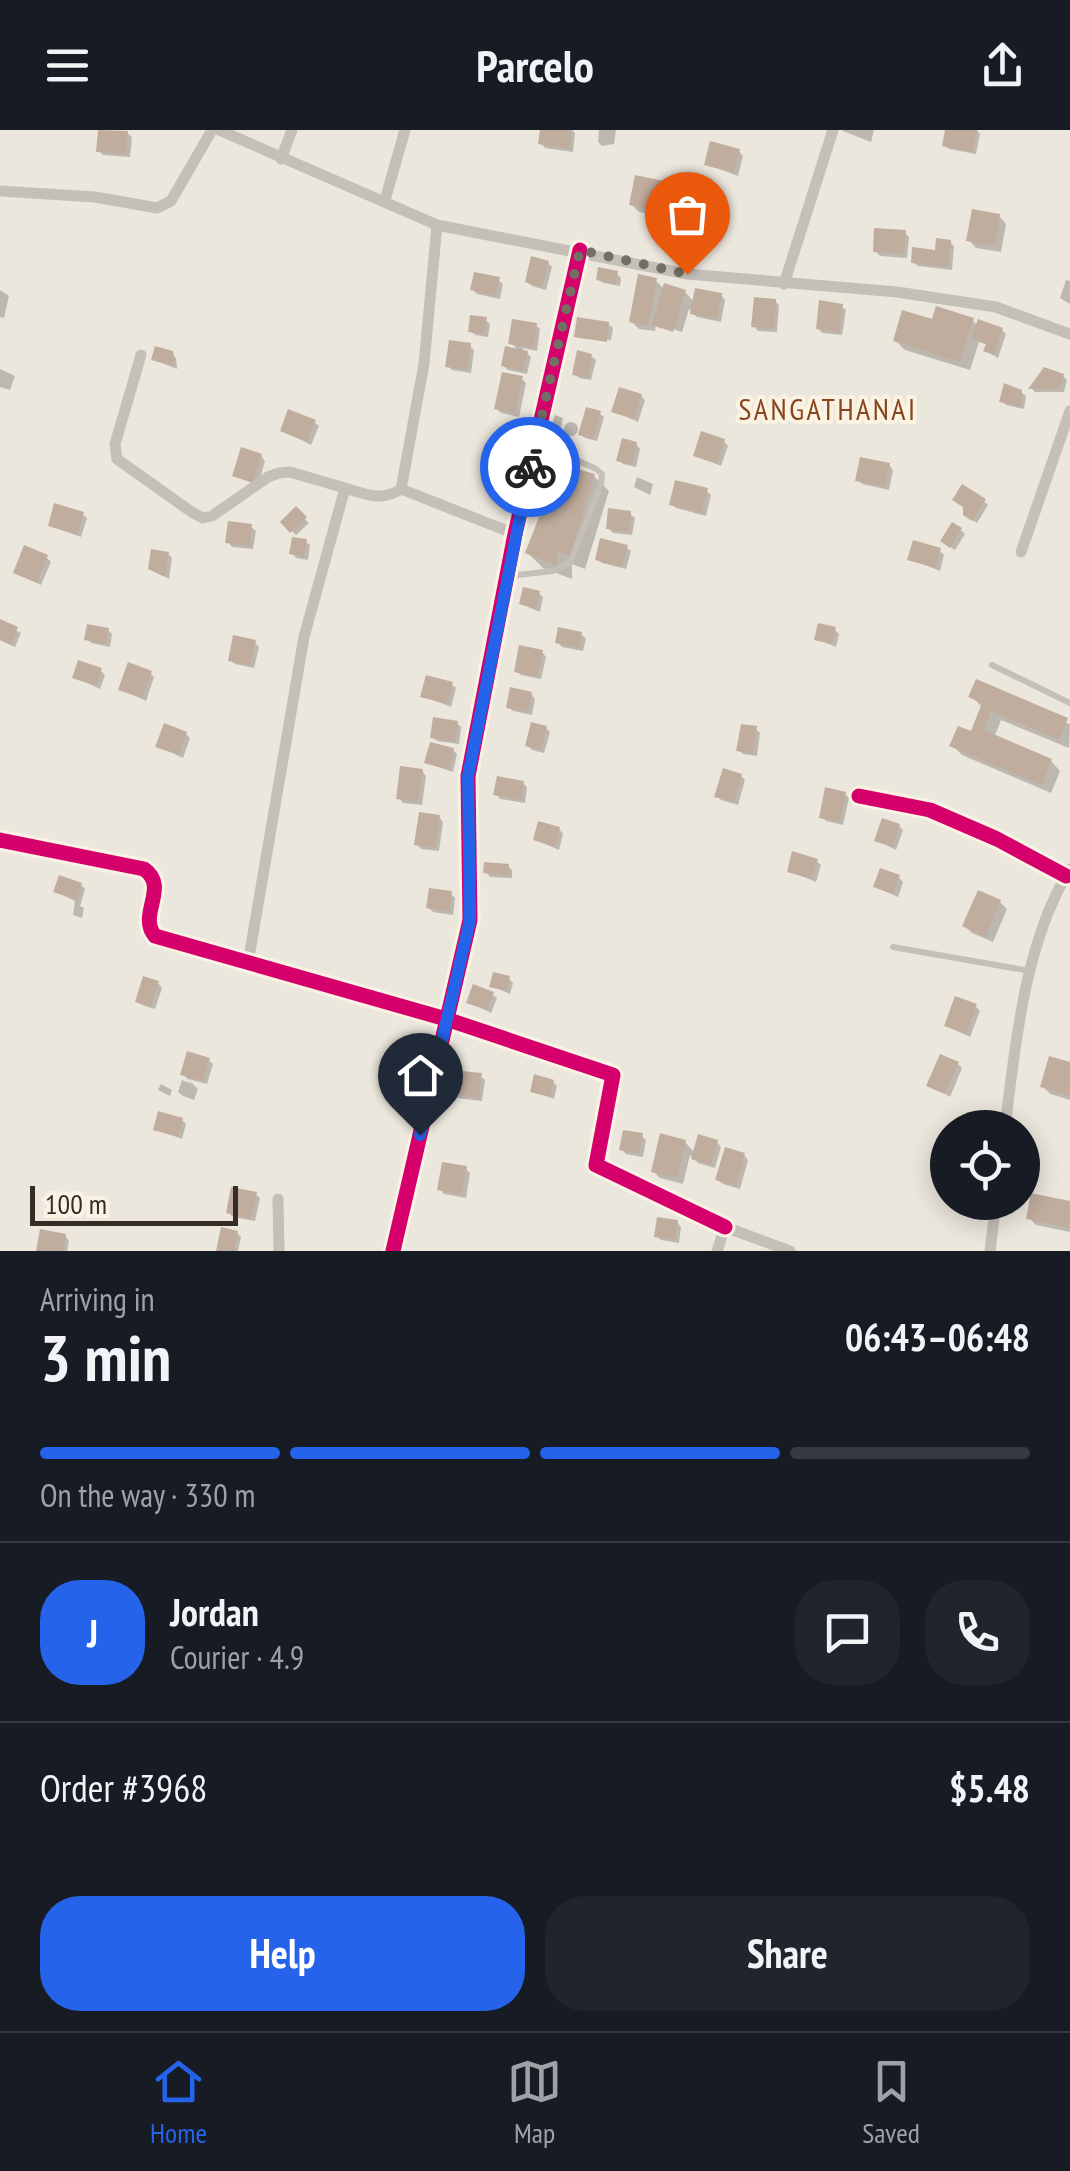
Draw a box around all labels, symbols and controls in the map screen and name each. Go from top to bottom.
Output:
text: Parcelo [476,36,594,94]
icon: menu [40,38,95,93]
icon: share [975,38,1030,93]
pin [645,172,730,275]
icon: bag [660,187,715,242]
district label: SANGATHANAI [739,389,917,428]
courier [480,417,580,517]
icon: bike [503,440,558,495]
pin [378,1033,463,1136]
icon: home [393,1048,448,1103]
map controls [930,1110,1040,1220]
button: locate [930,1110,1040,1220]
scale bar [30,1181,238,1226]
text: 100 m [45,1185,107,1222]
text: Arriving in [40,1278,155,1320]
text: 06:43–06:48 [845,1312,1030,1361]
text: 3 min [40,1315,171,1399]
text: On the way · 330 m [40,1474,255,1516]
button: chat [795,1580,900,1685]
button: phone [925,1580,1030,1685]
text: Jordan [170,1587,259,1636]
text: J [87,1608,98,1657]
text: Courier · 4.9 [170,1636,304,1678]
text: Order #3968 [40,1763,207,1812]
text: $5.48 [949,1763,1030,1812]
button: Help [40,1896,525,2011]
button: Share [545,1896,1030,2011]
tab: Home [150,2054,207,2151]
tab: Map [507,2054,562,2151]
tab: Saved [862,2054,920,2151]

